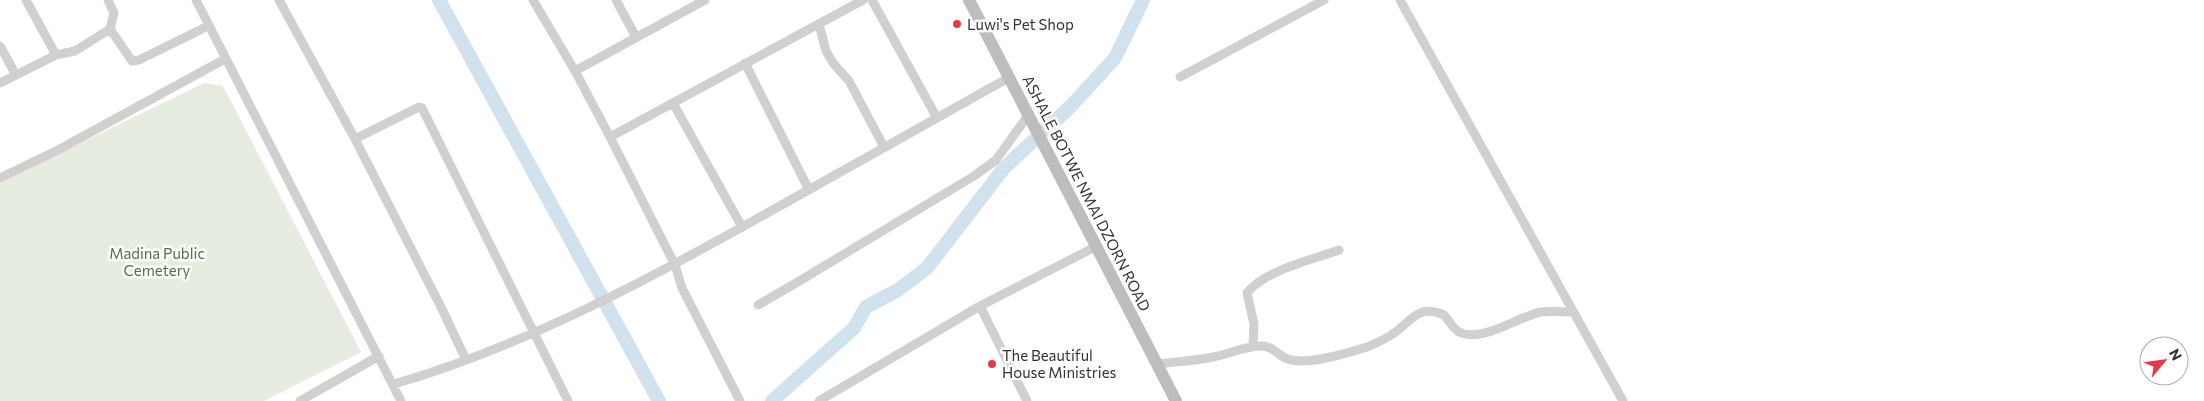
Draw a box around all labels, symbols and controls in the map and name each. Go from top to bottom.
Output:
place label: Luwi's Pet Shop [967,15,1074,33]
marker: Luwi's Pet Shop [951,18,963,30]
street label: ASHALE BOTWE NMAI DZORN ROAD [1019,72,1155,314]
park label: Madina Public Cemetery [109,244,205,279]
north arrow [2139,336,2189,386]
place label: The Beautiful House Ministries [1002,346,1117,381]
text: N [2166,346,2186,363]
marker: The Beautiful House Ministries [986,358,998,370]

